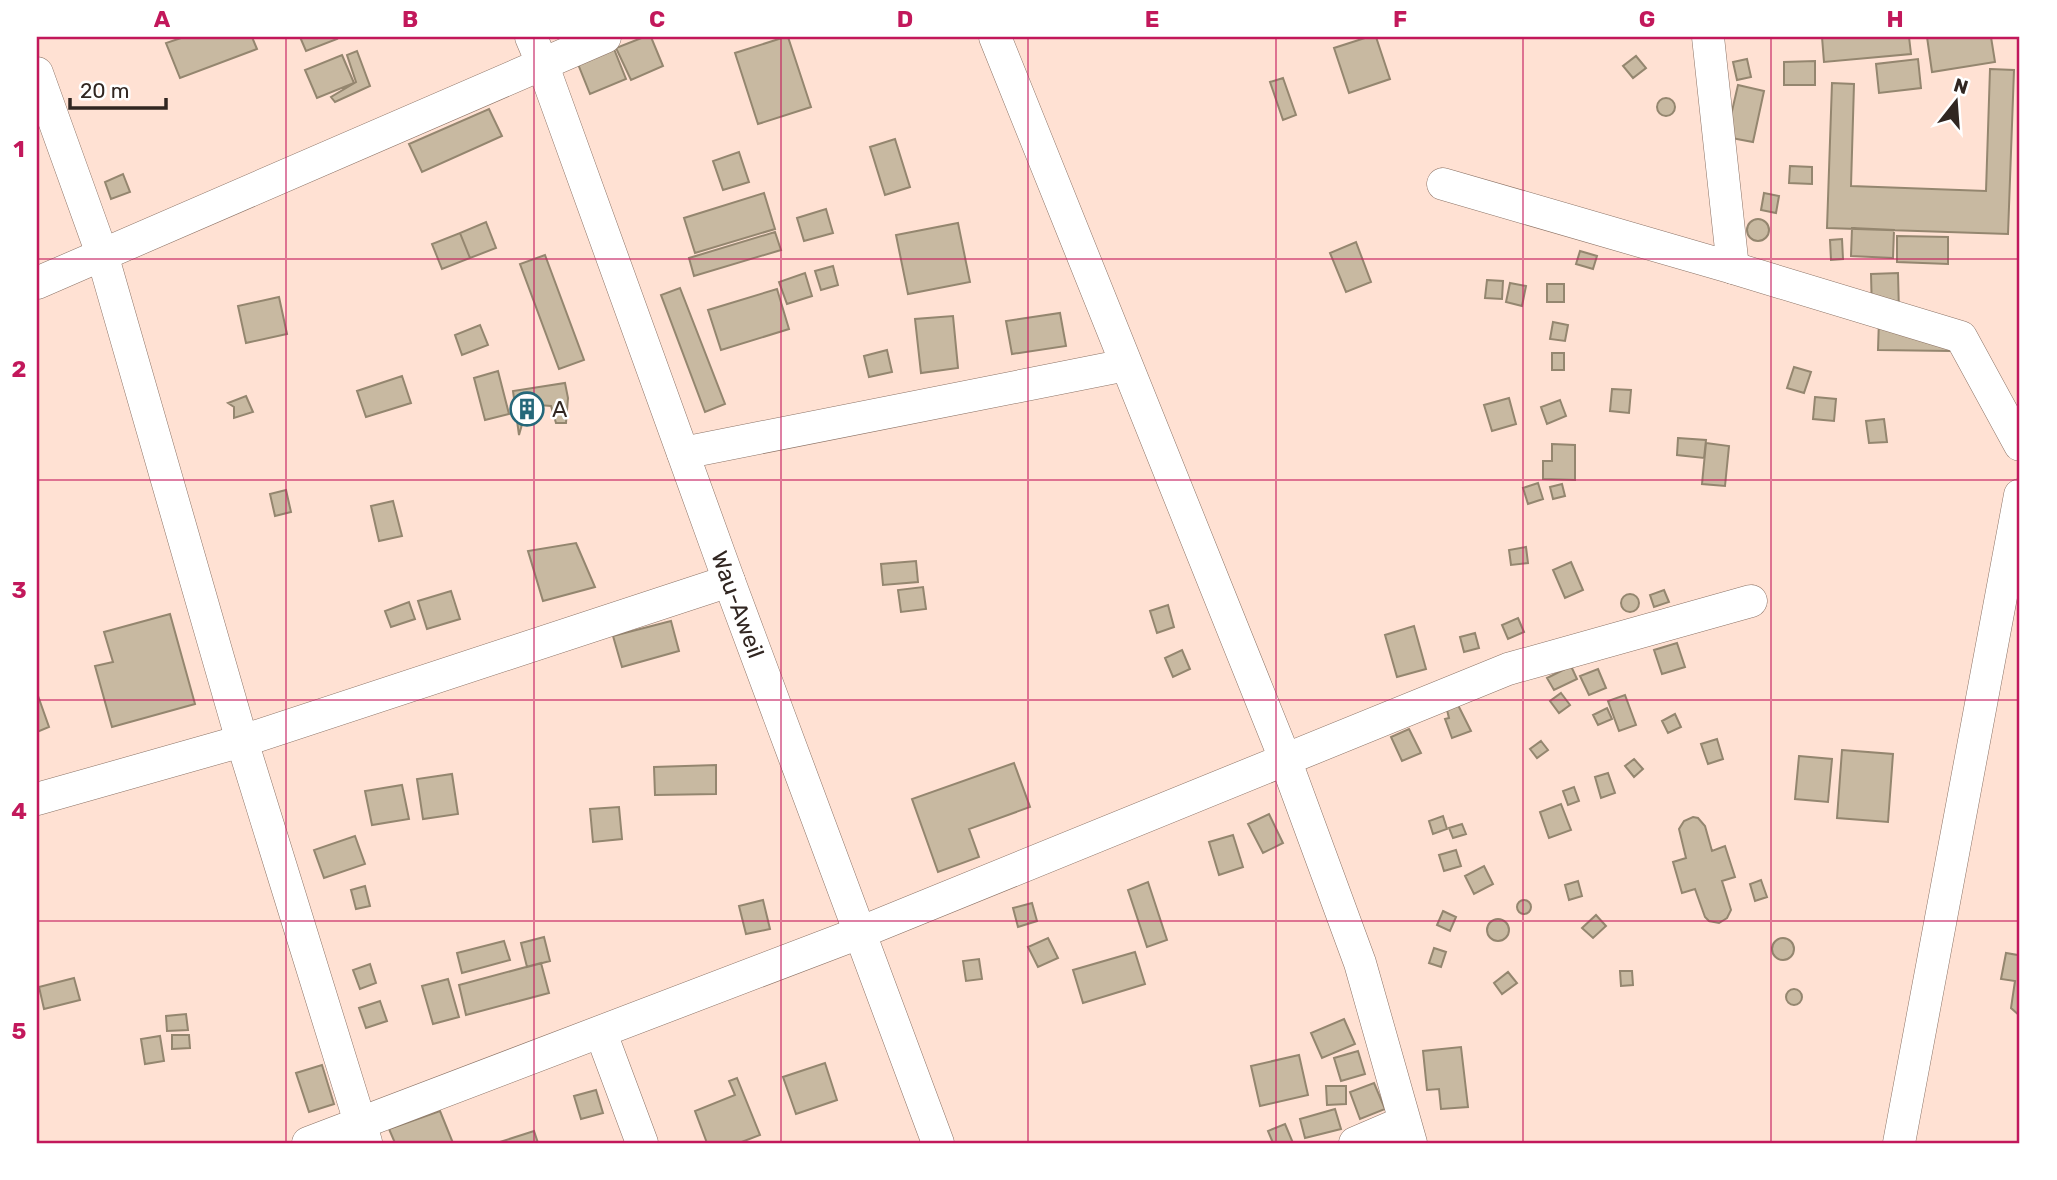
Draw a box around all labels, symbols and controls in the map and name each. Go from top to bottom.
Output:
text: A [154,5,171,33]
text: B [402,5,418,33]
text: C [649,5,665,33]
text: D [897,5,913,33]
text: E [1145,5,1159,33]
text: F [1393,5,1407,33]
text: G [1639,5,1655,33]
text: H [1886,5,1904,33]
scale bar [70,66,166,110]
north arrow [1920,66,1990,136]
text: N [1951,73,1971,99]
text: 20 m [80,78,129,103]
text: 1 [13,135,25,163]
text: 2 [12,355,26,383]
building icon: A [508,390,546,428]
place label: A [552,395,567,423]
street label: Wau-Aweil [705,547,770,662]
text: 3 [11,576,27,604]
text: 4 [11,797,27,825]
text: 5 [12,1017,27,1045]

